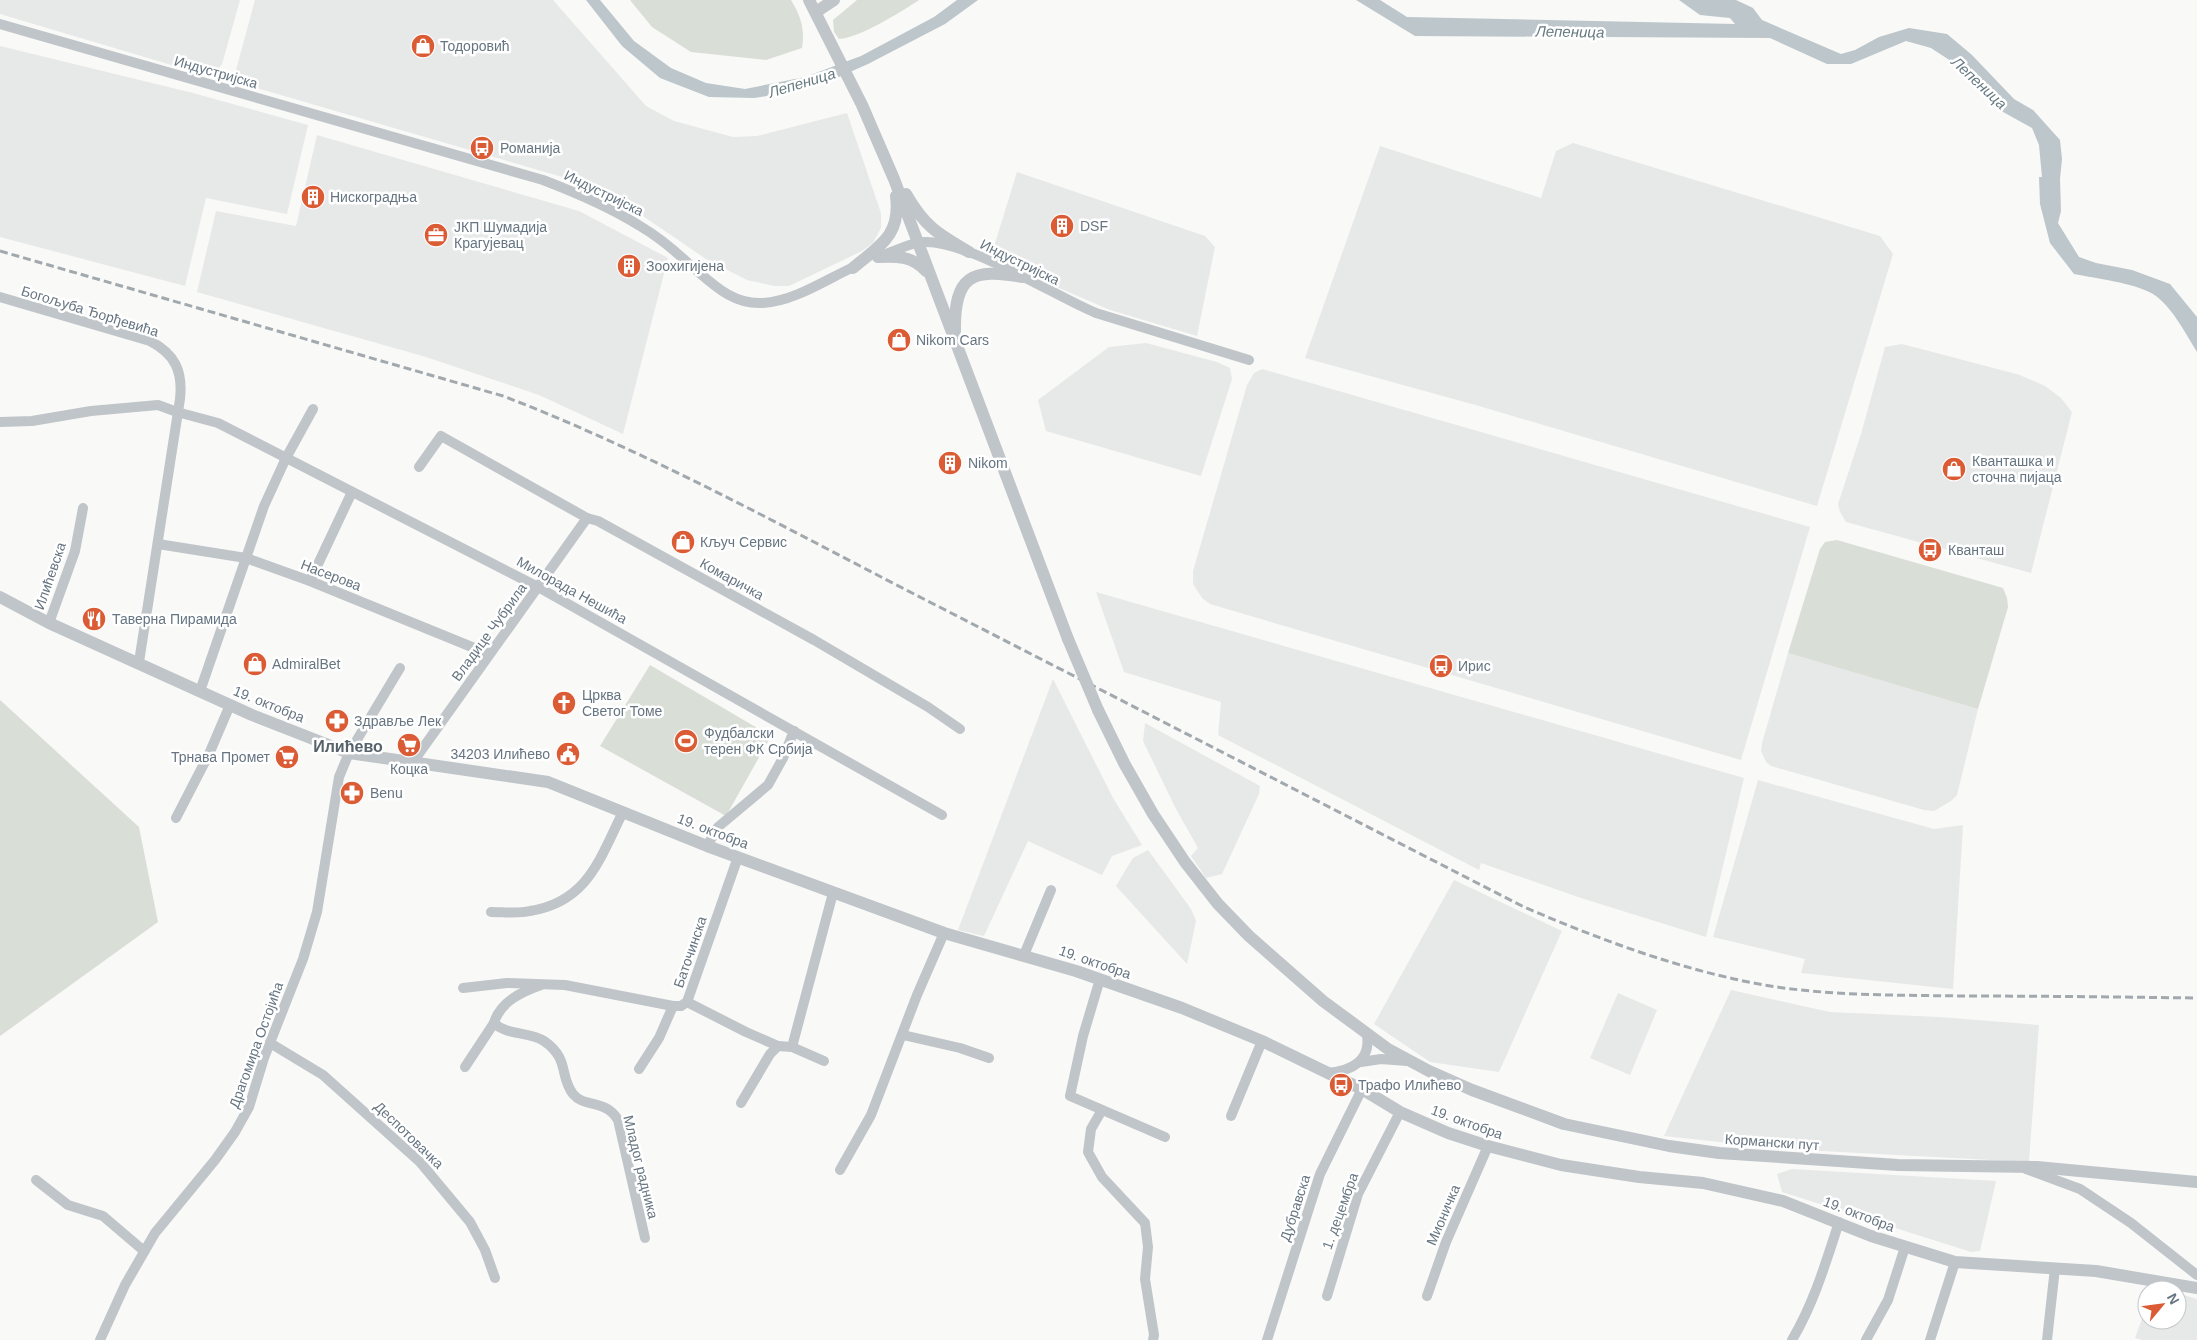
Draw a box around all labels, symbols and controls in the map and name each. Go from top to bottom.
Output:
water label: Лепеница [1534,22,1605,41]
shop icon: Тодоровић [410,33,436,59]
place label: Тодоровић [440,38,510,54]
street label: Индустријска [172,52,260,92]
water label: Лепеница [1948,52,2010,112]
water label: Лепеница [765,64,837,101]
bus stop icon: Романија [469,135,495,161]
place label: Романија [500,140,561,156]
street label: Индустријска [562,167,646,219]
building icon: Нискоградња [300,184,326,210]
place label: Нискоградња [330,189,417,205]
building icon: DSF [1049,213,1075,239]
place label: DSF [1080,218,1108,234]
place label: ЈКП Шумадија Крагујевац [454,219,547,251]
office icon: ЈКП Шумадија Крагујевац [423,222,449,248]
street label: Индустријска [978,236,1062,288]
building icon: Зоохигијена [616,253,642,279]
place label: Зоохигијена [646,258,724,274]
street label: Богољуба Ђорђевића [19,282,161,340]
shop icon: Nikom Cars [886,327,912,353]
place label: Nikom Cars [916,332,989,348]
building icon: Nikom [937,450,963,476]
place label: Кванташка и сточна пијаца [1972,453,2062,485]
place label: Nikom [968,455,1008,471]
shop icon: Кванташка и сточна пијаца [1941,456,1967,482]
shop icon: Кључ Сервис [670,529,696,555]
place label: Кључ Сервис [700,534,787,550]
bus stop icon: Кванташ [1917,537,1943,563]
street label: Илићевска [31,540,69,612]
place label: Кванташ [1948,542,2004,558]
street label: Милорада Нешића [514,553,630,627]
street label: Комаричка [697,555,767,603]
street label: Насерова [299,556,364,594]
street label: Владице Чубрила [448,580,530,684]
restaurant icon: Таверна Пирамида [81,606,107,632]
place label: Таверна Пирамида [112,611,237,627]
shop icon: AdmiralBet [242,651,268,677]
bus stop icon: Ирис [1428,653,1454,679]
place label: AdmiralBet [272,656,341,672]
place label: Ирис [1458,658,1491,674]
street label: 19. октобра [231,683,307,726]
place label: Црква Светог Томе [582,687,663,719]
church icon: Црква Светог Томе [551,690,577,716]
pharmacy icon: Здравље Лек [324,708,350,734]
place label: Здравље Лек [354,713,442,729]
place label: Фудбалски терен ФК Србија [704,725,813,757]
sports icon: Фудбалски терен ФК Србија [673,728,699,754]
supermarket icon: Коцка [396,732,422,758]
district label: Илићево [313,738,383,755]
public building icon: 34203 Илићево [555,741,581,767]
supermarket icon: Трнава Промет [274,744,300,770]
place label: 34203 Илићево [450,746,550,762]
place label: Трнава Промет [171,749,271,765]
place label: Коцка [390,761,428,777]
pharmacy icon: Benu [339,780,365,806]
place label: Benu [370,785,403,801]
street label: 19. октобра [675,810,751,852]
street label: Баточинска [670,914,710,990]
street label: 19. октобра [1057,942,1133,982]
street label: Драгомира Остојића [226,980,286,1110]
bus stop icon: Трафо Илићево [1328,1072,1354,1098]
place label: Трафо Илићево [1358,1077,1461,1093]
street label: Деспотовачка [371,1098,447,1172]
street label: 19. октобра [1429,1102,1505,1142]
street label: Младог радника [620,1114,662,1221]
street label: Кормански пут [1724,1131,1820,1153]
street label: 1. децембра [1319,1170,1361,1251]
street label: Дубравска [1277,1173,1313,1243]
street label: Мионичка [1423,1182,1463,1248]
street label: 19. октобра [1821,1193,1897,1235]
north arrow [2137,1280,2187,1330]
text: N [2164,1290,2183,1307]

